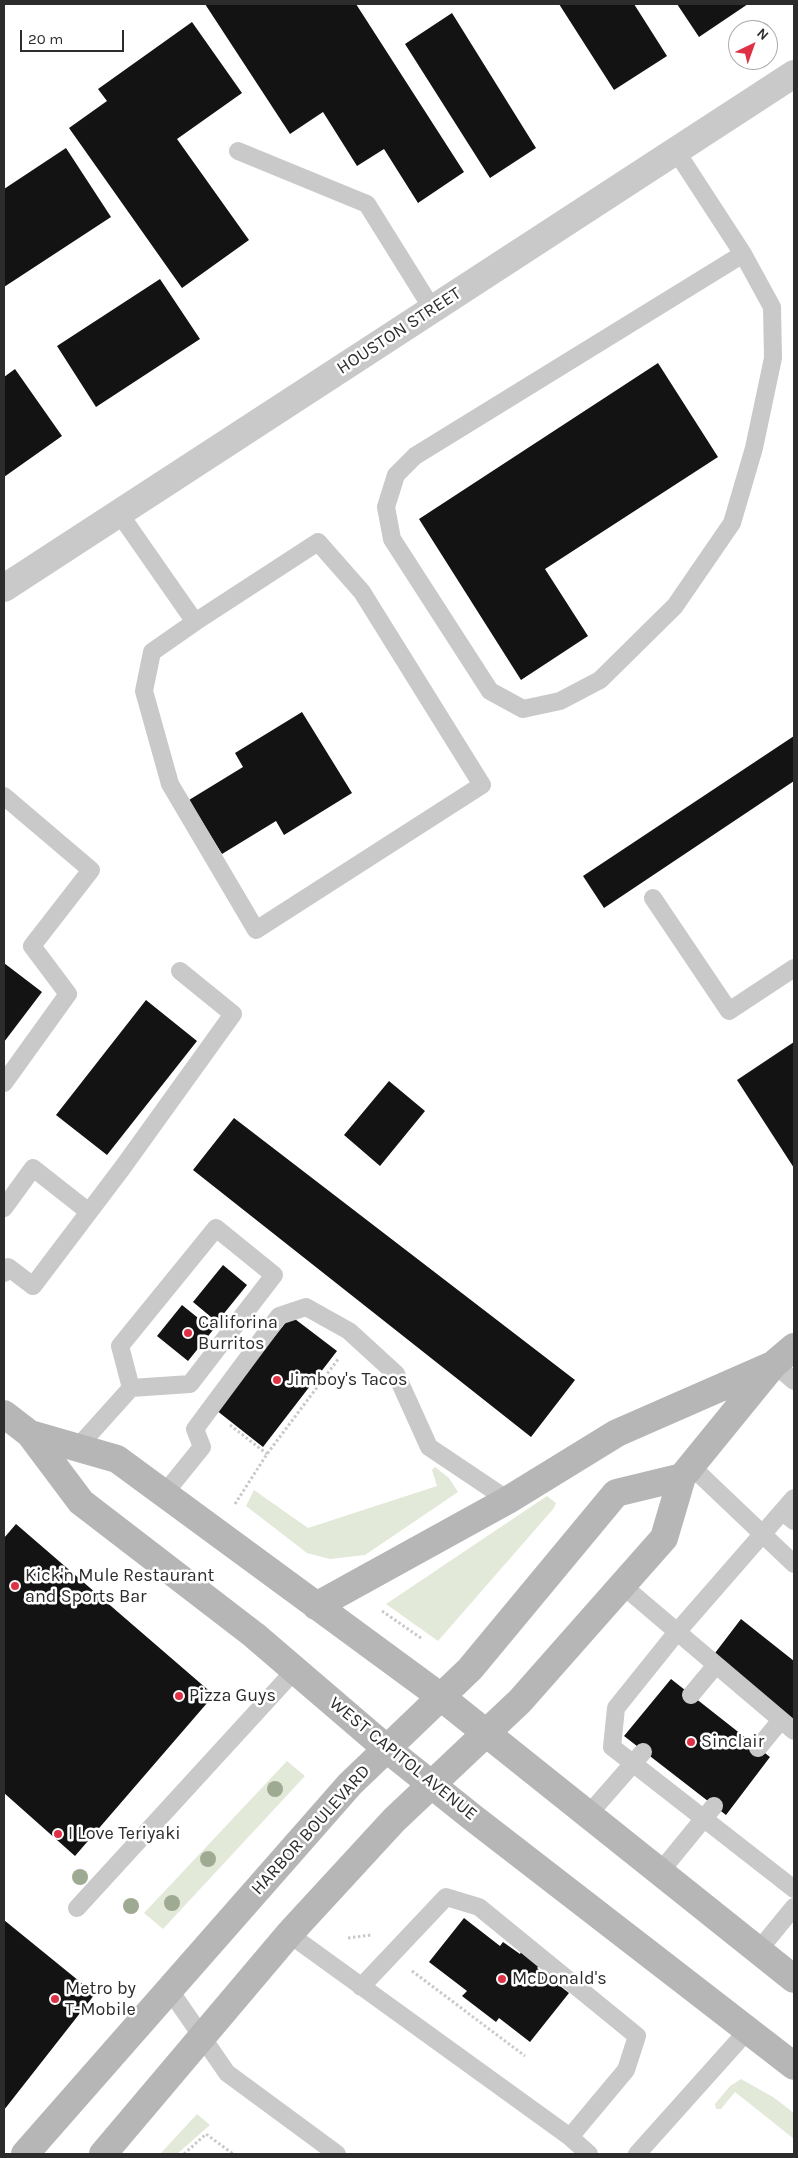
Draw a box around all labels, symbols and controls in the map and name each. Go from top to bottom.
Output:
scale bar [22,20,126,52]
north arrow [728,20,778,70]
text: N [753,25,772,44]
text: 20 m [28,30,63,48]
street label: HOUSTON STREET [333,283,465,379]
place label: Califorina Burritos [198,1312,278,1355]
marker: Califorina Burritos [182,1327,194,1339]
place label: Jimboy's Tacos [287,1369,407,1391]
marker: Jimboy's Tacos [271,1374,283,1386]
place label: Kick'n Mule Restaurant and Sports Bar [25,1565,214,1608]
marker: Kick'n Mule Restaurant and Sports Bar [9,1580,21,1592]
place label: Pizza Guys [189,1685,276,1707]
marker: Pizza Guys [173,1690,185,1702]
street label: WEST CAPITOL AVENUE [325,1693,481,1825]
place label: Sinclair [701,1731,764,1753]
marker: Sinclair [685,1736,697,1748]
street label: HARBOR BOULEVARD [247,1761,375,1899]
place label: I Love Teriyaki [68,1823,181,1845]
marker: I Love Teriyaki [52,1828,64,1840]
place label: McDonald's [512,1968,607,1990]
marker: McDonald's [496,1973,508,1985]
place label: Metro by T-Mobile [65,1978,136,2020]
marker: Metro by T-Mobile [49,1993,61,2005]

